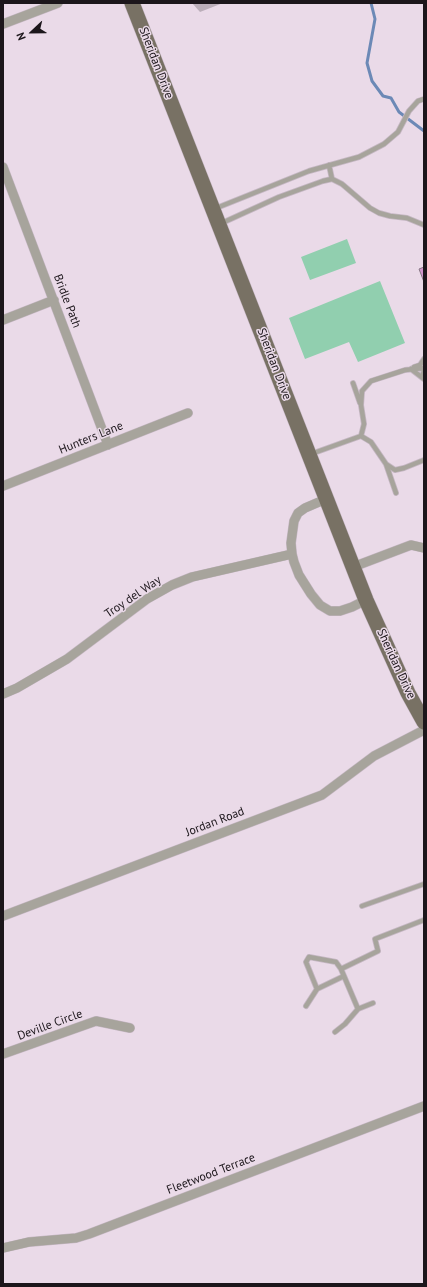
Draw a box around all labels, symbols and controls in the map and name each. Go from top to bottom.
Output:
north arrow [12,12,52,52]
street label: Sheridan Drive [136,25,176,101]
text: N [13,31,29,42]
street label: Bridle Path [50,272,84,330]
street label: Sheridan Drive [254,326,294,402]
street label: Hunters Lane [57,419,125,457]
street label: Troy del Way [102,573,164,621]
street label: Sheridan Drive [374,627,418,701]
street label: Jordan Road [184,804,246,840]
street label: Deville Circle [16,1007,84,1043]
street label: Fleetwood Terrace [165,1151,257,1197]

